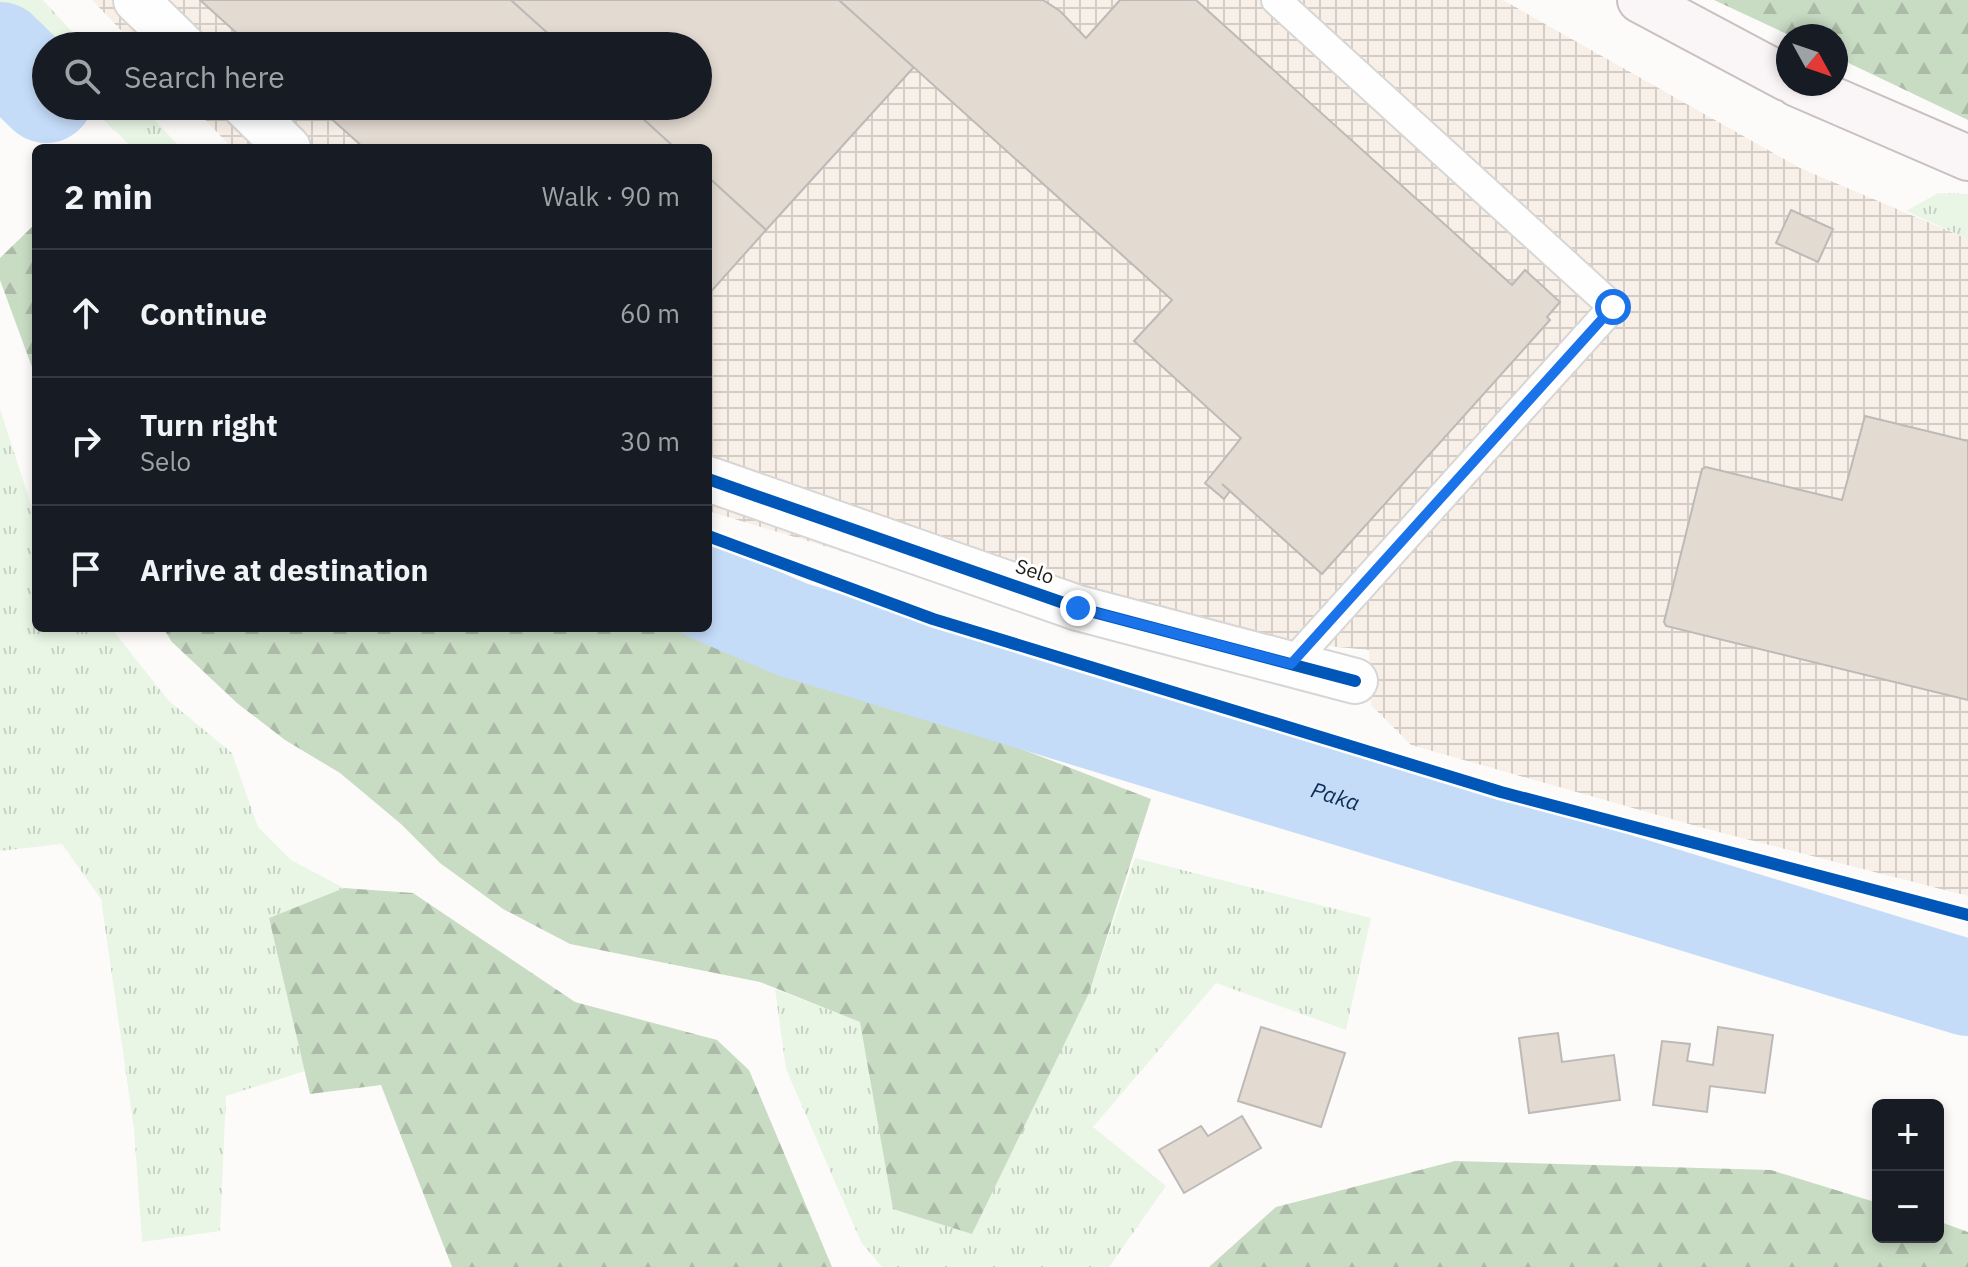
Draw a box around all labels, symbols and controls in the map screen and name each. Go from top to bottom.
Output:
north arrow [1776,24,1848,96]
search box [32,32,712,120]
icon: search [60,54,104,98]
text: Search here [124,57,285,96]
text: 2 min [64,174,153,218]
text: Walk · 90 m [542,179,680,213]
route start [1595,289,1631,325]
icon: ahead [64,291,108,335]
text: Continue [140,294,267,333]
text: 60 m [620,296,680,330]
text: Turn right [140,405,278,444]
icon: right [64,419,108,463]
text: 30 m [620,424,680,458]
text: Selo [140,444,191,478]
icon: arrive [64,547,108,591]
text: Arrive at destination [140,550,428,589]
street label: Selo [1012,552,1058,590]
route end [1060,590,1096,626]
water label: Paka [1308,774,1364,816]
map controls [1872,1099,1944,1243]
button: + [1872,1099,1944,1171]
button: − [1872,1171,1944,1243]

